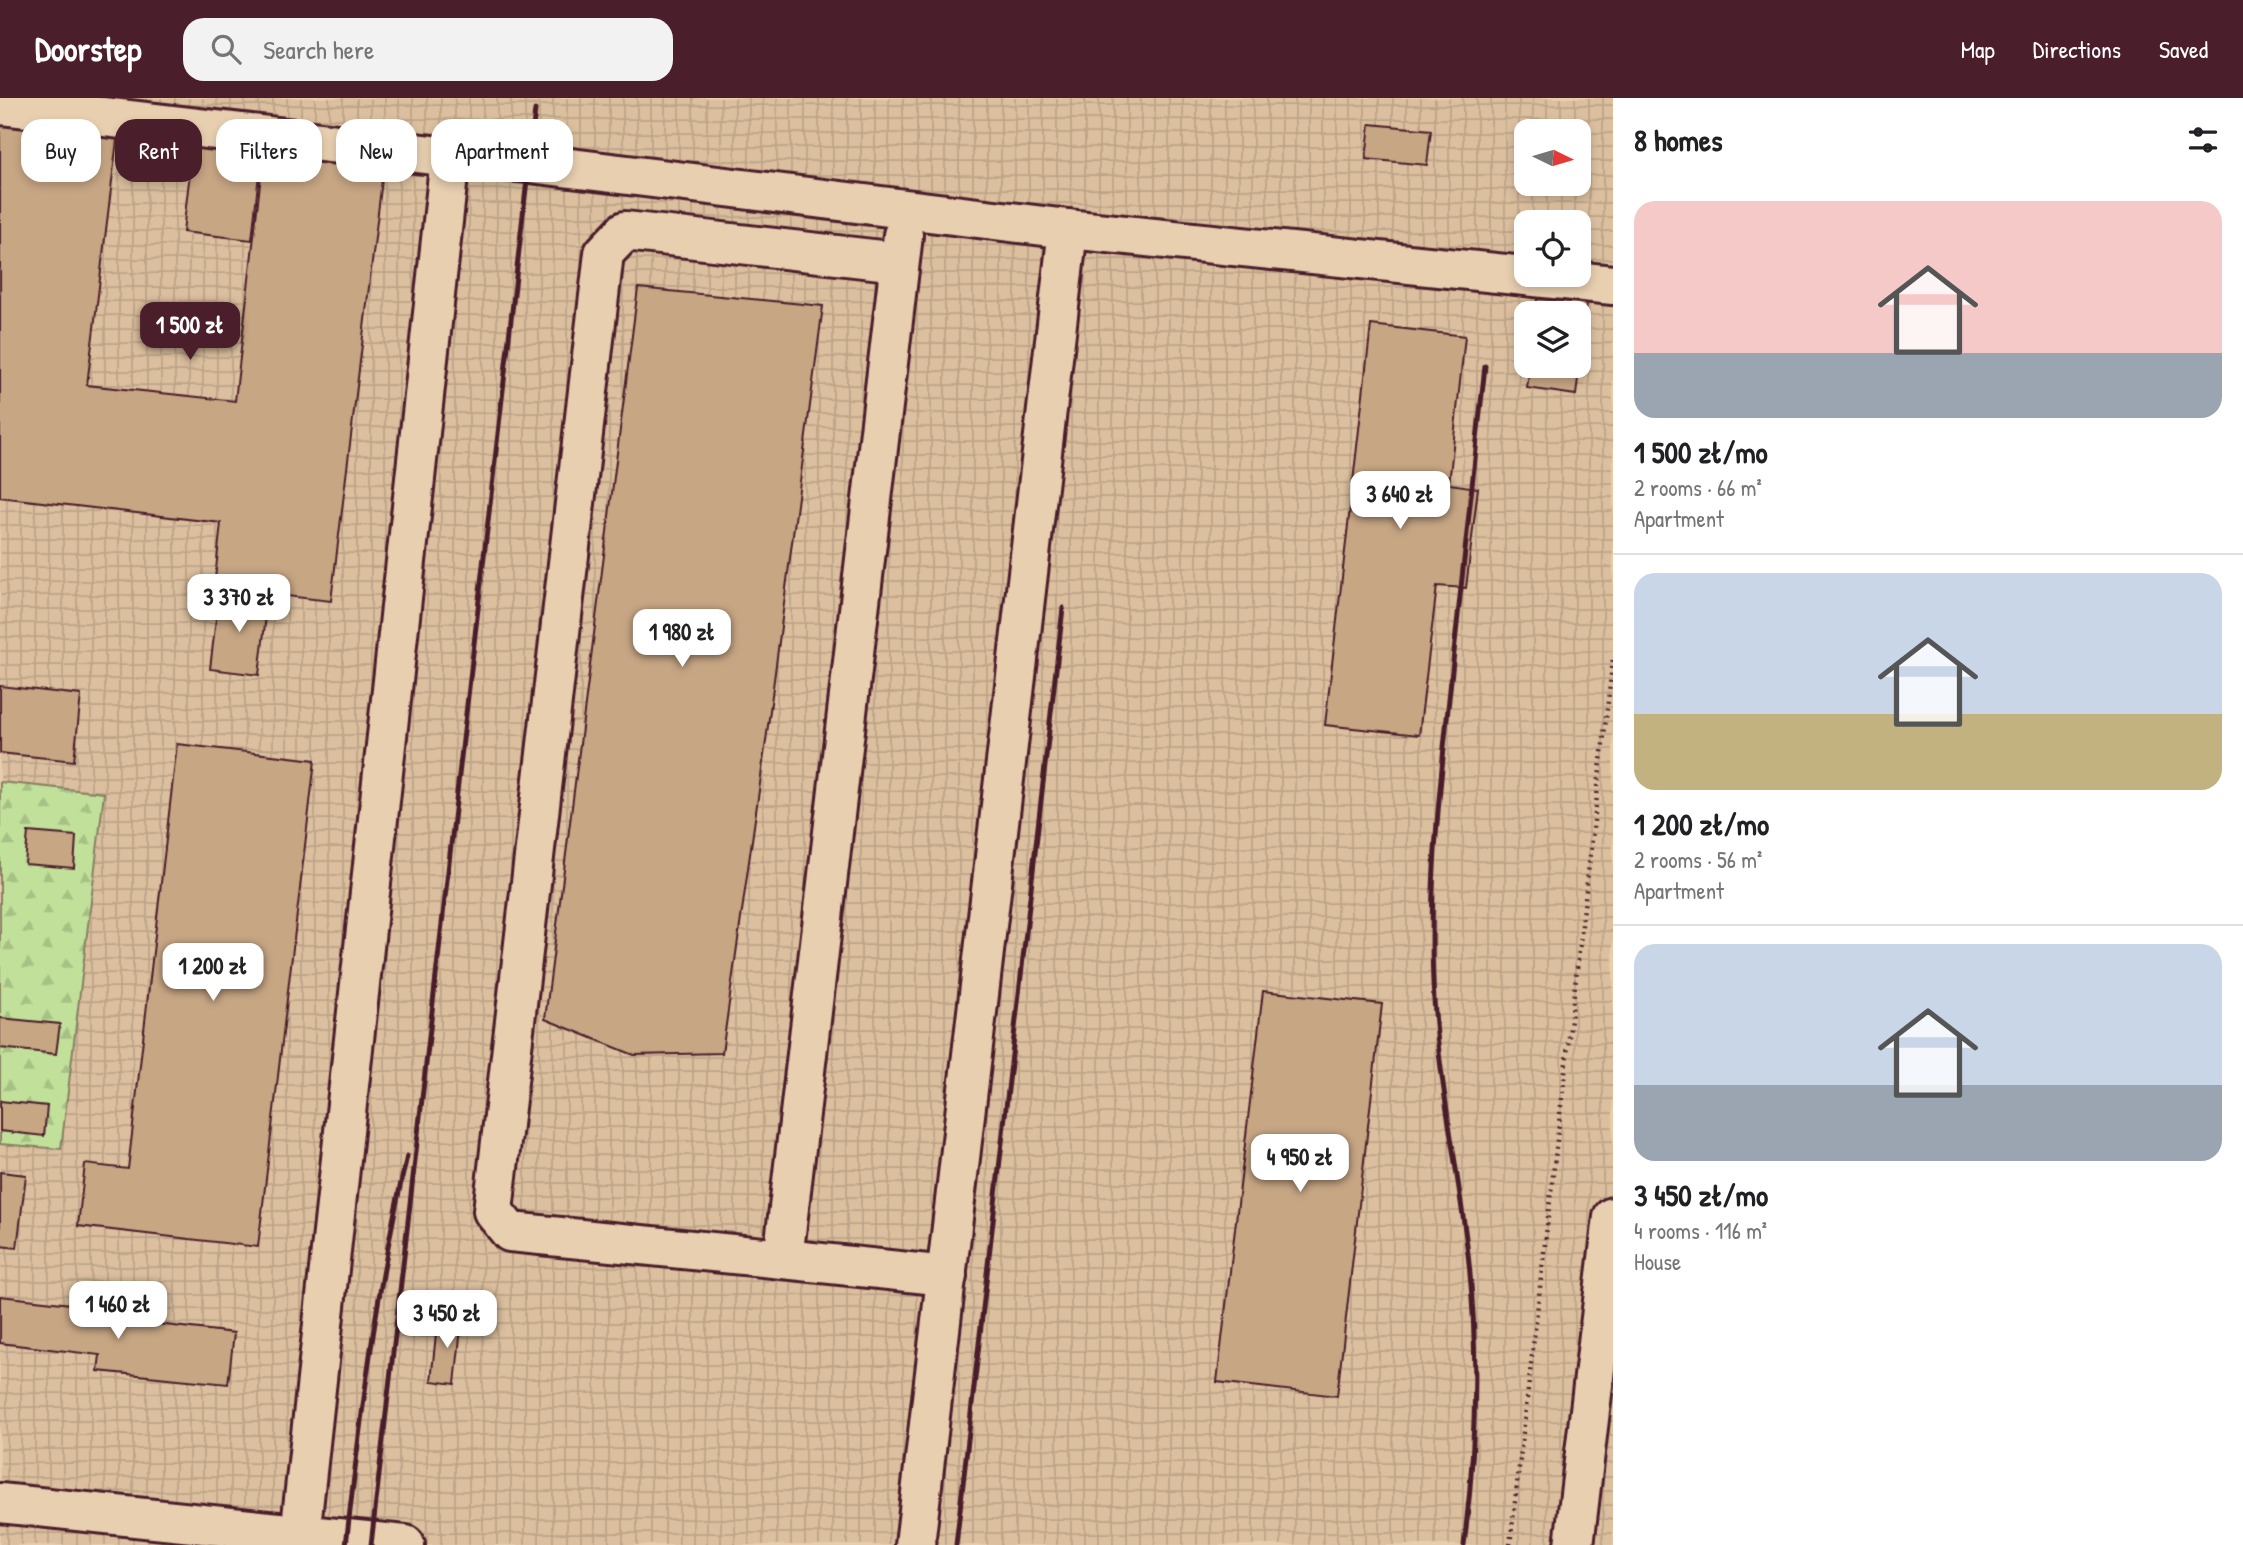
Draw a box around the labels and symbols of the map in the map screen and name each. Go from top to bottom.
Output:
north arrow [1514,119,1591,196]
pin: 1 500 zł [118,302,262,362]
pin: 3 640 zł [1328,472,1472,531]
pin: 3 370 zł [167,574,311,634]
pin: 1 980 zł [610,610,754,669]
pin: 1 200 zł [141,944,285,1003]
pin: 4 950 zł [1228,1134,1372,1194]
pin: 1 460 zł [46,1282,190,1341]
pin: 3 450 zł [375,1290,519,1350]

